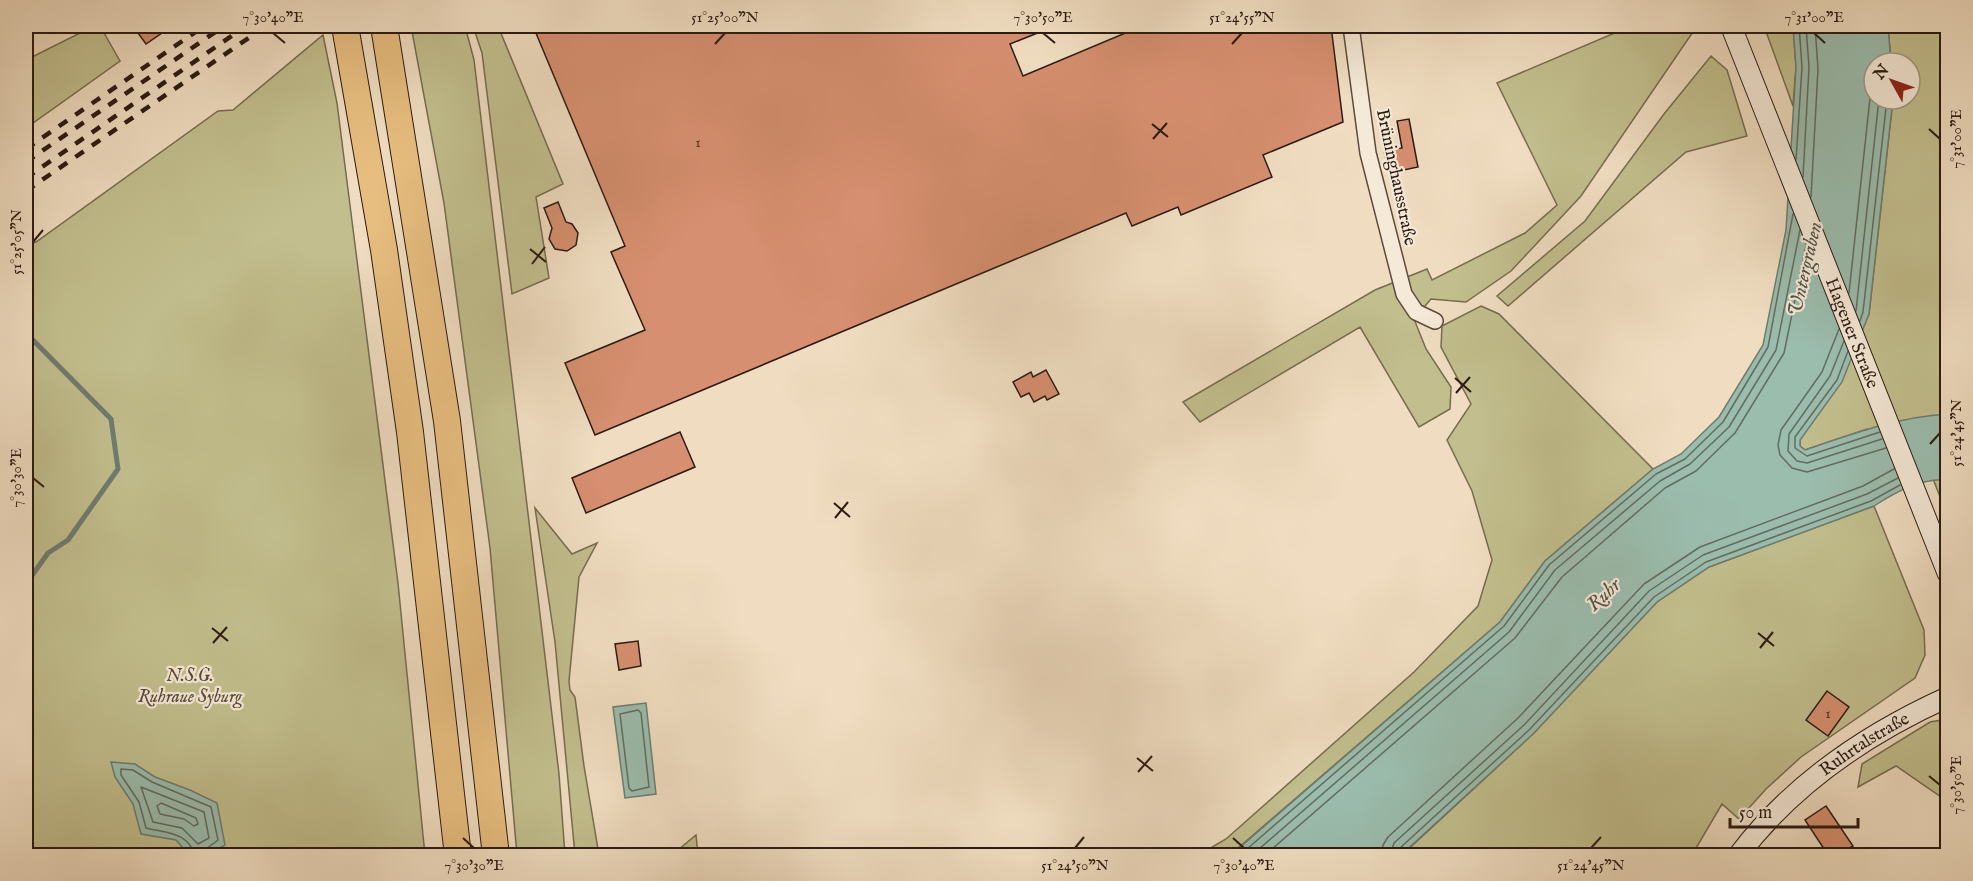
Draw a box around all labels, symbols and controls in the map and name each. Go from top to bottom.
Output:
text: 7°30'40"E [242,8,304,27]
text: 51°25'00"N [691,8,759,27]
text: 7°30'50"E [1013,8,1073,27]
text: 51°24'55"N [1209,8,1275,27]
text: 7°31'00"E [1784,8,1844,27]
north arrow [1862,51,1922,111]
text: N [1869,61,1894,85]
street label: Brüninghausstraße [1370,107,1421,248]
text: 7°31'00"E [1947,109,1966,169]
house number: 1 [695,133,701,152]
text: 51°25'05"N [7,209,26,275]
water label: Untergraben [1782,220,1829,319]
street label: Hagener Straße [1819,275,1883,392]
text: 51°24'45"N [1947,399,1966,467]
text: 7°30'30"E [7,448,26,508]
water label: Ruhr [1582,572,1627,617]
park label: N.S.G. Ruhraue Syburg [138,665,243,709]
house number: 1 [1825,704,1831,723]
street label: Ruhrtalstraße [1815,708,1914,782]
text: 7°30'50"E [1947,755,1966,815]
scale bar [1730,791,1858,829]
text: 50 m [1739,802,1772,825]
text: 7°30'30"E [444,856,504,875]
text: 51°24'50"N [1041,856,1109,875]
text: 7°30'40"E [1213,856,1275,875]
text: 51°24'45"N [1557,856,1625,875]

